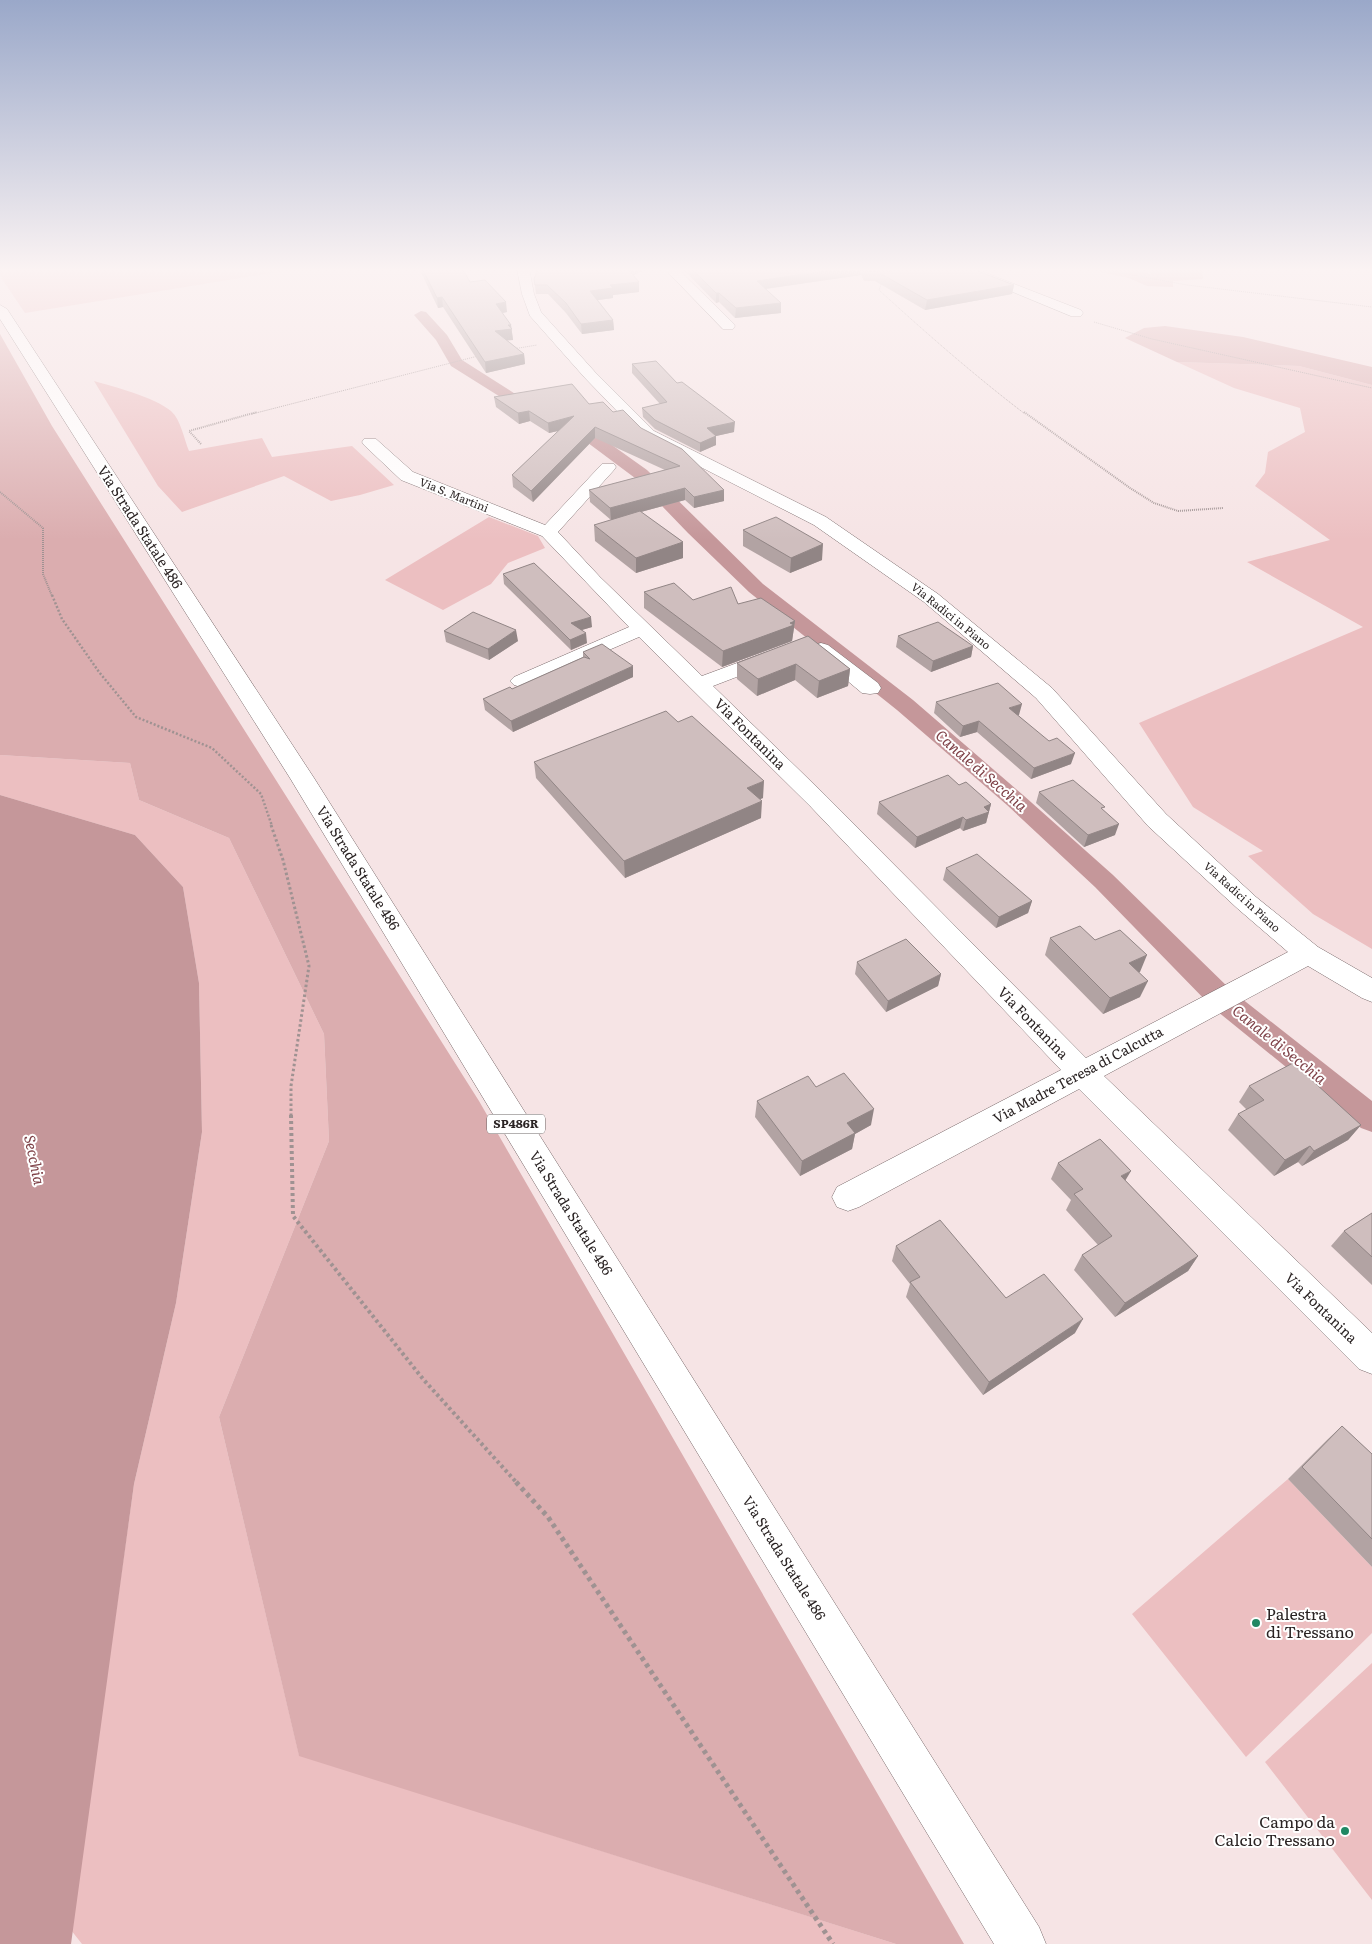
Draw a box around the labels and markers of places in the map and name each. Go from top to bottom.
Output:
place label: Palestra di Tressano [1266,1601,1354,1643]
marker: Palestra di Tressano [1250,1617,1262,1629]
place label: Campo da Calcio Tressano [1215,1809,1335,1851]
marker: Campo da Calcio Tressano [1339,1825,1351,1837]

